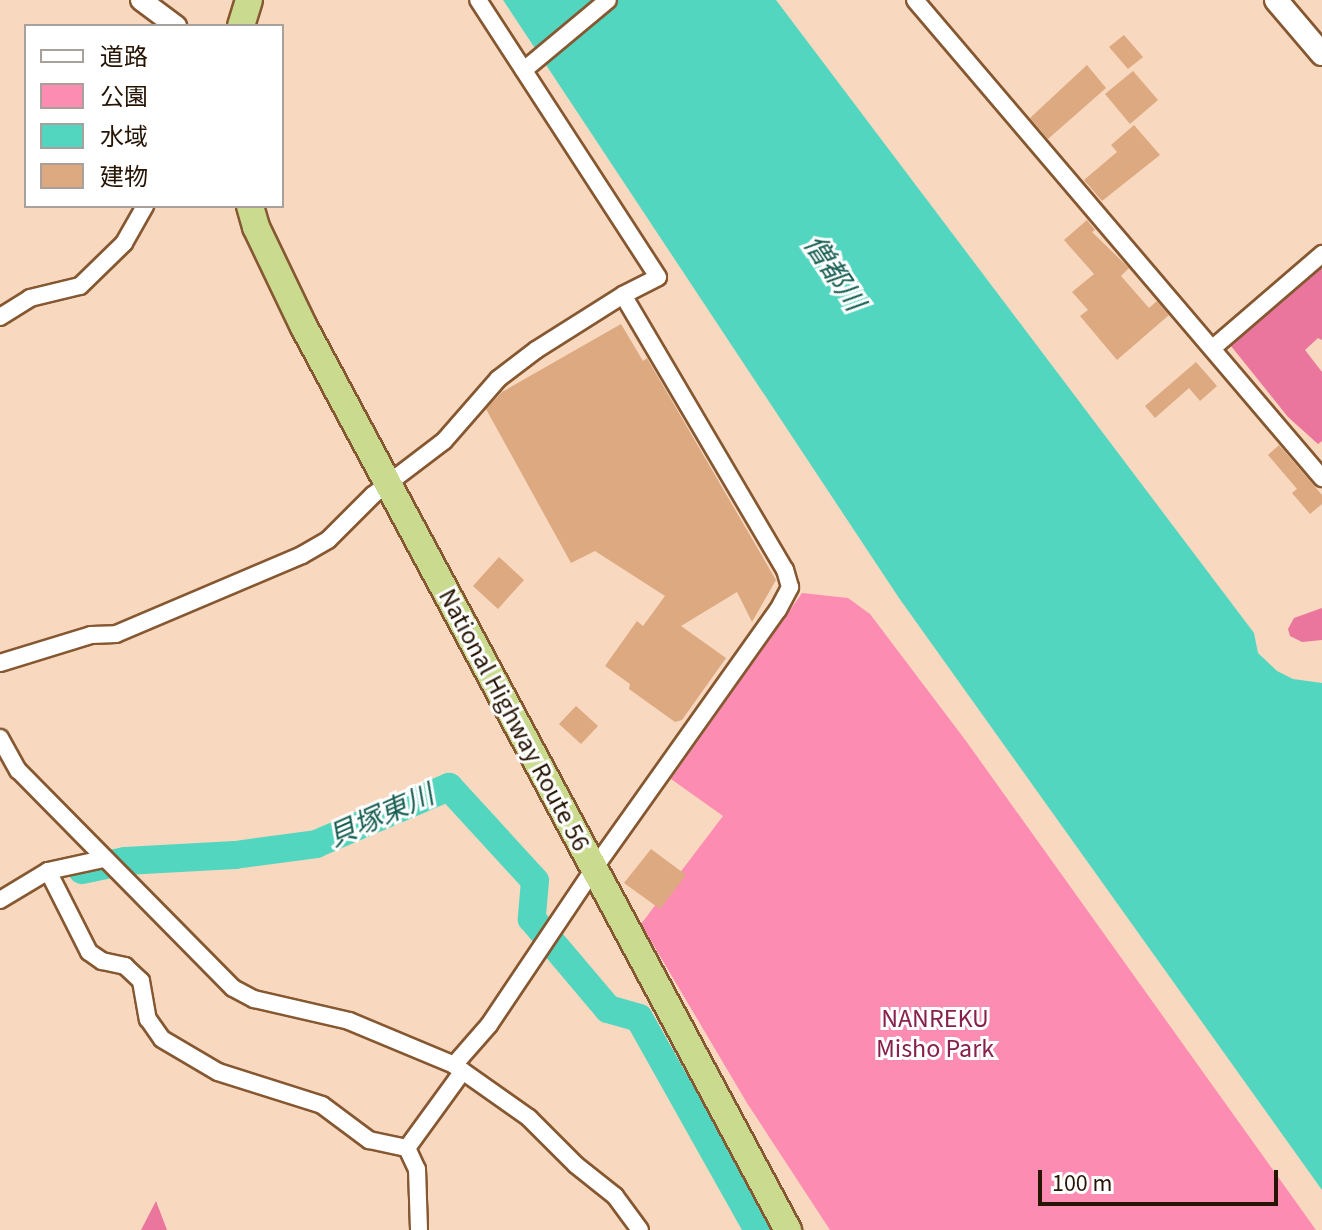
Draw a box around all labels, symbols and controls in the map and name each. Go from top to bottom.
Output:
legend [24,24,284,208]
text: 道路 [100,40,148,75]
text: 公園 [100,80,148,115]
text: 水域 [100,120,148,155]
text: 建物 [100,160,148,195]
water label: 僧都川 [797,229,871,317]
street label: National Highway Route 56 [432,583,596,857]
water label: 貝塚東川 [323,778,439,854]
park label: NANREKU Misho Park [876,1003,994,1064]
scale bar [1042,1154,1282,1204]
text: 100 m [1052,1166,1112,1201]

